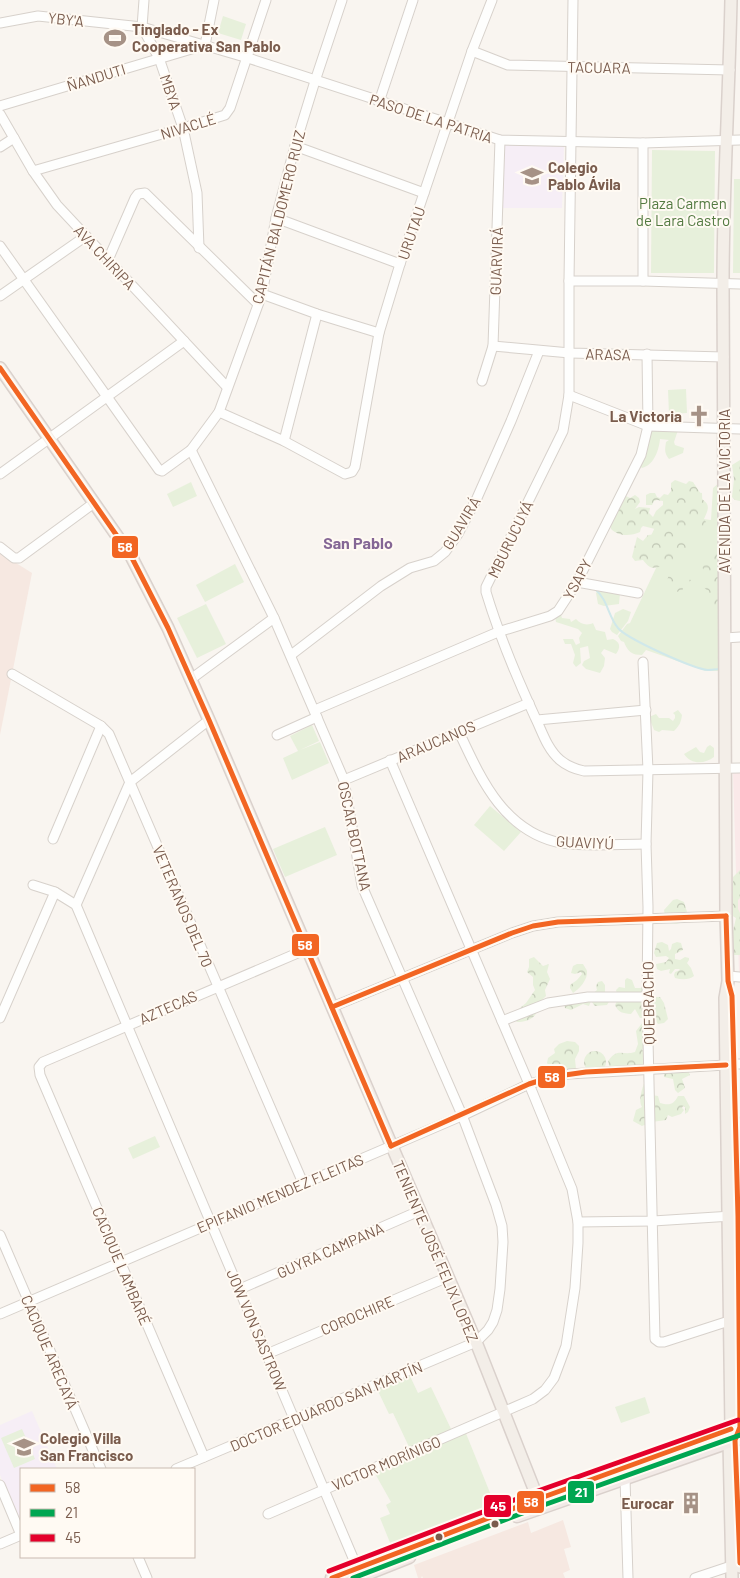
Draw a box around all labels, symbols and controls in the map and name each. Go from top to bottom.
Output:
street label: YBY'A [47,8,85,30]
place label: Tinglado - Ex Cooperativa San Pablo [132,20,281,55]
sports icon: Tinglado - Ex Cooperativa San Pablo [102,25,128,51]
street label: TACUARA [567,57,631,77]
street label: ÑANDUTI [64,60,128,94]
street label: MBYA [157,72,185,112]
street label: PASO DE LA PATRIA [367,90,495,146]
street label: NIVACLÉ [158,109,218,143]
street label: CAPITÁN BALDOMERO RUIZ [248,128,308,306]
place label: Colegio Pablo Ávila [548,158,621,193]
school or university icon: Colegio Pablo Ávila [519,163,545,189]
park label: Plaza Carmen de Lara Castro [636,194,730,229]
street label: URUTAU [394,204,428,262]
street label: AVA CHIRIPA [71,221,139,293]
street label: GUARVIRÁ [486,226,506,296]
street label: ARASA [585,345,631,363]
church icon: La Victoria [686,403,712,429]
place label: La Victoria [610,407,682,425]
street label: AVENIDA DE LA VICTORIA [715,409,733,573]
street label: GUAVIRÁ [438,493,484,553]
street label: MBURUCUYÁ [484,497,536,581]
district label: San Pablo [323,533,393,552]
line badge: 58 [111,535,139,559]
text: 58 [117,538,133,555]
street label: YSAPY [559,556,595,602]
street label: ARAUCANOS [394,716,478,766]
street label: OSCAR BOTTANA [335,780,375,892]
street label: GUAVIYÚ [555,831,615,853]
street label: VETERANOS DEL 70 [149,842,217,970]
line badge: 58 [291,933,320,957]
text: 58 [297,936,313,953]
street label: QUEBRACHO [638,961,658,1045]
street label: AZTECAS [136,986,200,1028]
line badge: 58 [537,1065,566,1089]
text: 58 [544,1068,560,1085]
street label: EPIFANIO MENDEZ FLEITAS [194,1150,366,1236]
street label: TENIENTE JOSÉ FELIX LOPEZ [389,1157,483,1345]
street label: CACIQUE LAMBARÉ [89,1204,155,1328]
street label: GUYRA CAMPANA [274,1218,386,1282]
street label: JOW VON SASTROW [223,1266,291,1394]
street label: COROCHIRE [318,1291,396,1339]
street label: CACIQUE ARECAYÁ [18,1292,82,1412]
street label: DOCTOR EDUARDO SAN MARTÍN [227,1357,425,1455]
place label: Colegio Villa San Francisco [40,1429,133,1464]
street label: VICTOR MORÍNIGO [329,1432,443,1494]
school or university icon: Colegio Villa San Francisco [11,1434,37,1460]
legend [20,1468,195,1558]
text: 58 [65,1478,81,1496]
line badge: 21 [567,1480,595,1504]
text: 21 [575,1483,587,1500]
line badge: 58 [516,1490,545,1514]
building icon: Eurocar [678,1490,704,1516]
text: 58 [523,1493,539,1510]
line badge: 45 [483,1494,512,1518]
place label: Eurocar [621,1494,674,1512]
text: 45 [490,1497,506,1514]
text: 21 [65,1503,78,1521]
unlabelled marker [490,1519,500,1529]
text: 45 [65,1528,81,1546]
unlabelled marker [434,1532,444,1542]

